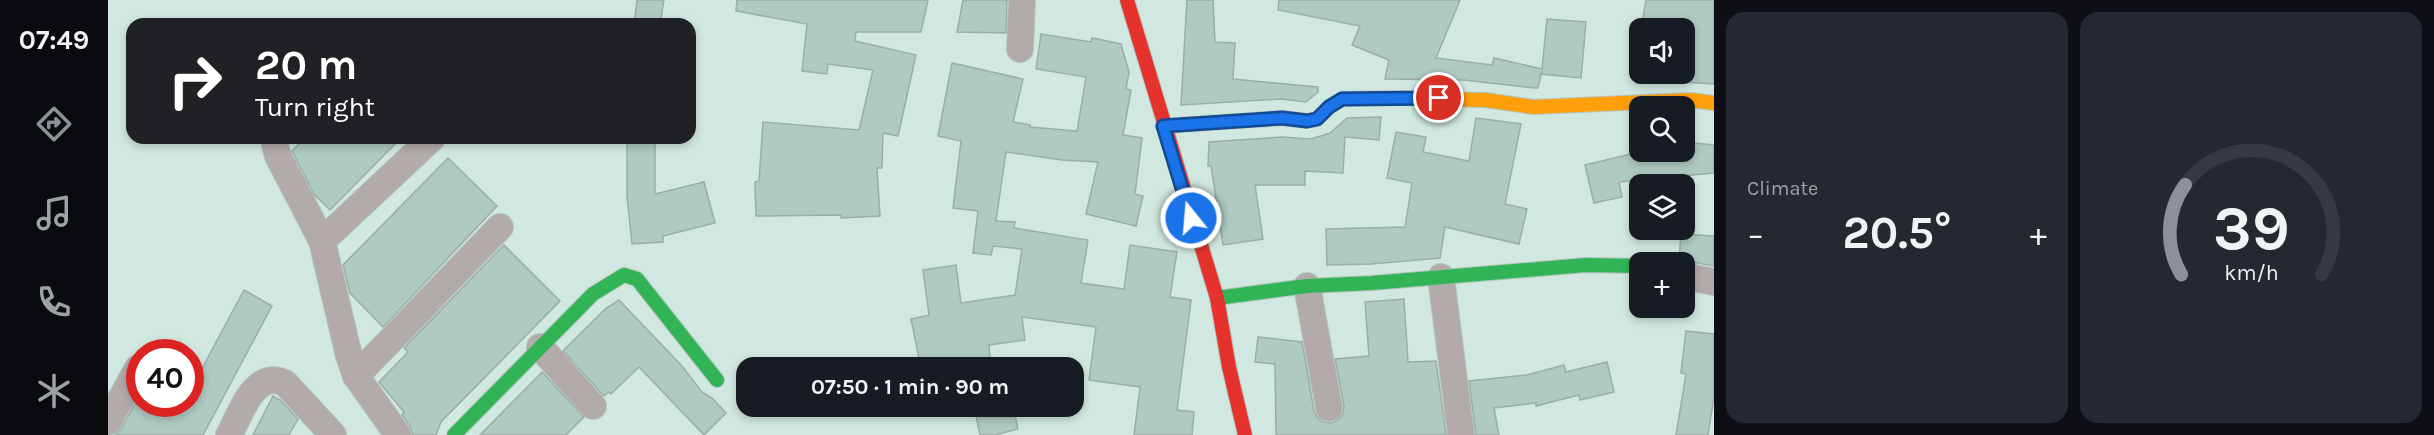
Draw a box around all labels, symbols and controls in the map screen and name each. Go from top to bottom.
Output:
map controls [1629,18,1695,318]
button: sound [1629,18,1695,84]
text: 07:49 [19,24,89,56]
text: 20 m [255,40,357,90]
icon: right [156,42,234,120]
pin [1413,72,1464,123]
icon: arrive [1422,81,1455,114]
text: Turn right [255,91,375,123]
button: search [1629,96,1695,162]
icon: directions [33,103,75,145]
button: layers [1629,174,1695,240]
text: Climate [1747,177,1818,200]
position arrow [1159,186,1223,250]
icon: music [33,192,75,234]
text: 39 [2213,192,2289,265]
text: 20.5° [1842,207,1952,259]
text: − [1747,215,1764,253]
text: + [2030,215,2047,253]
button: + [1629,252,1695,318]
text: km/h [2224,260,2278,285]
icon: phone [33,281,75,323]
speed limit sign: 40 [126,339,204,417]
icon: climate [33,370,75,412]
text: 07:50 · 1 min · 90 m [811,374,1009,400]

